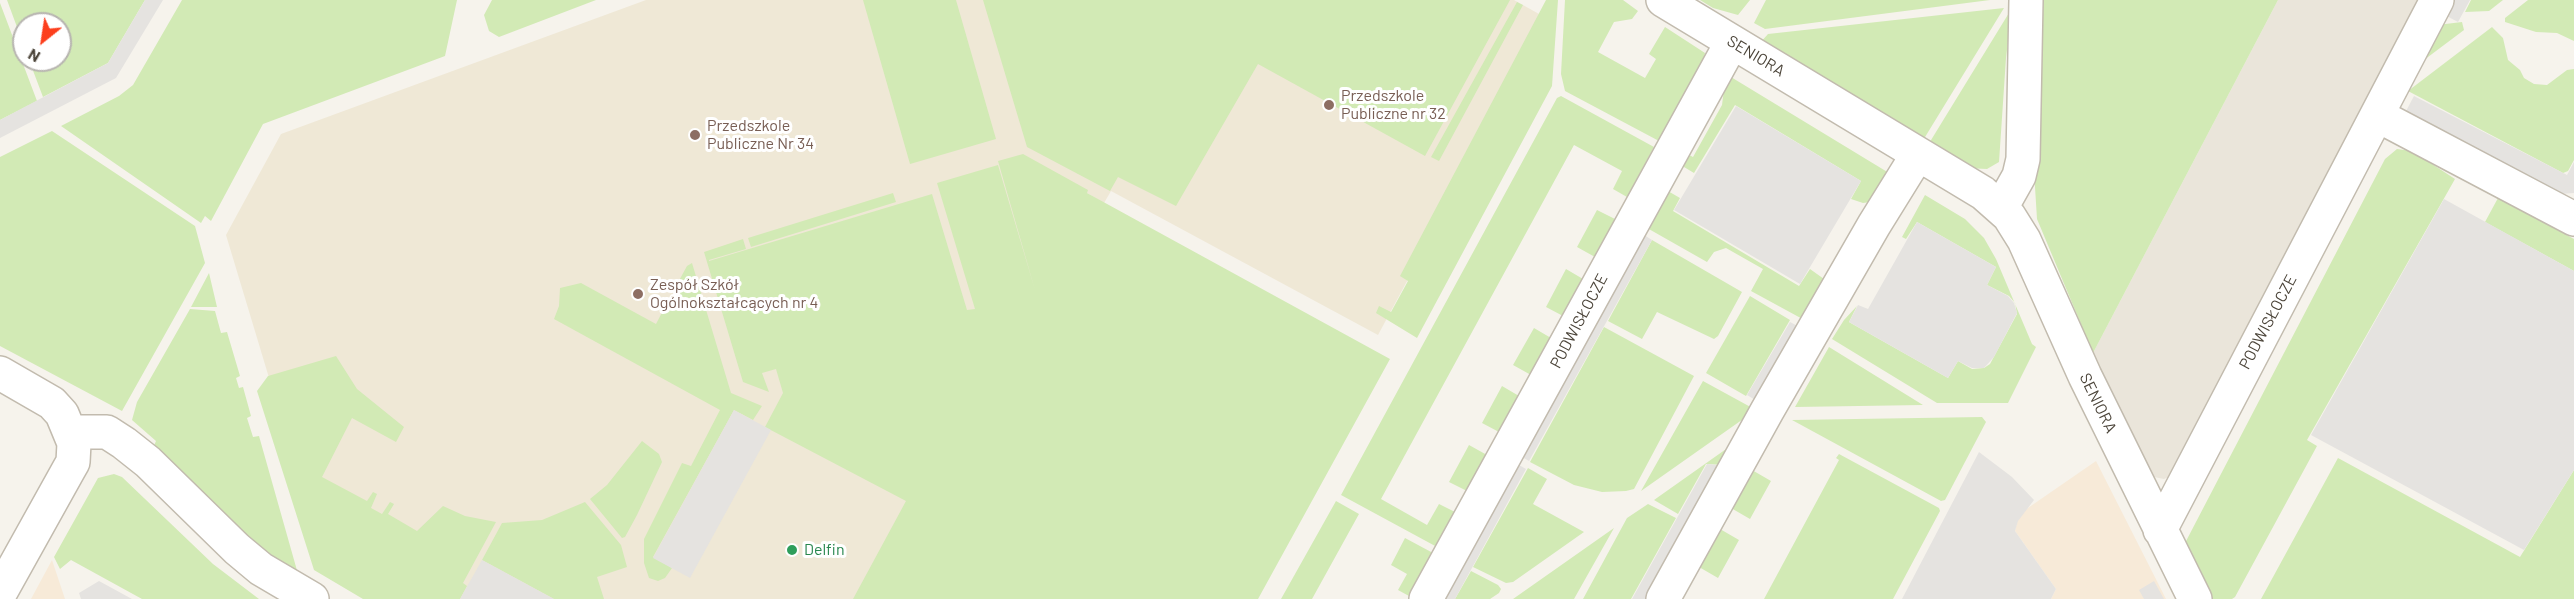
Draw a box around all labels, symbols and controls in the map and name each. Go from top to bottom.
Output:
north arrow [12,12,72,72]
street label: SENIORA [1724,31,1788,81]
text: N [24,45,43,67]
place label: Przedszkole Publiczne nr 32 [1341,86,1446,124]
marker: Przedszkole Publiczne nr 32 [1322,98,1336,112]
place label: Przedszkole Publiczne Nr 34 [707,116,814,154]
marker: Przedszkole Publiczne Nr 34 [688,128,702,142]
street label: PODWISŁOCZE [1546,271,1612,371]
street label: PODWISŁOCZE [2235,272,2301,372]
place label: Zespół Szkół Ogólnokształcących nr 4 [650,275,818,313]
marker: Zespół Szkół Ogólnokształcących nr 4 [631,287,645,301]
street label: SENIORA [2075,370,2121,436]
place label: Delfin [804,540,845,560]
marker: Delfin [785,543,799,557]

